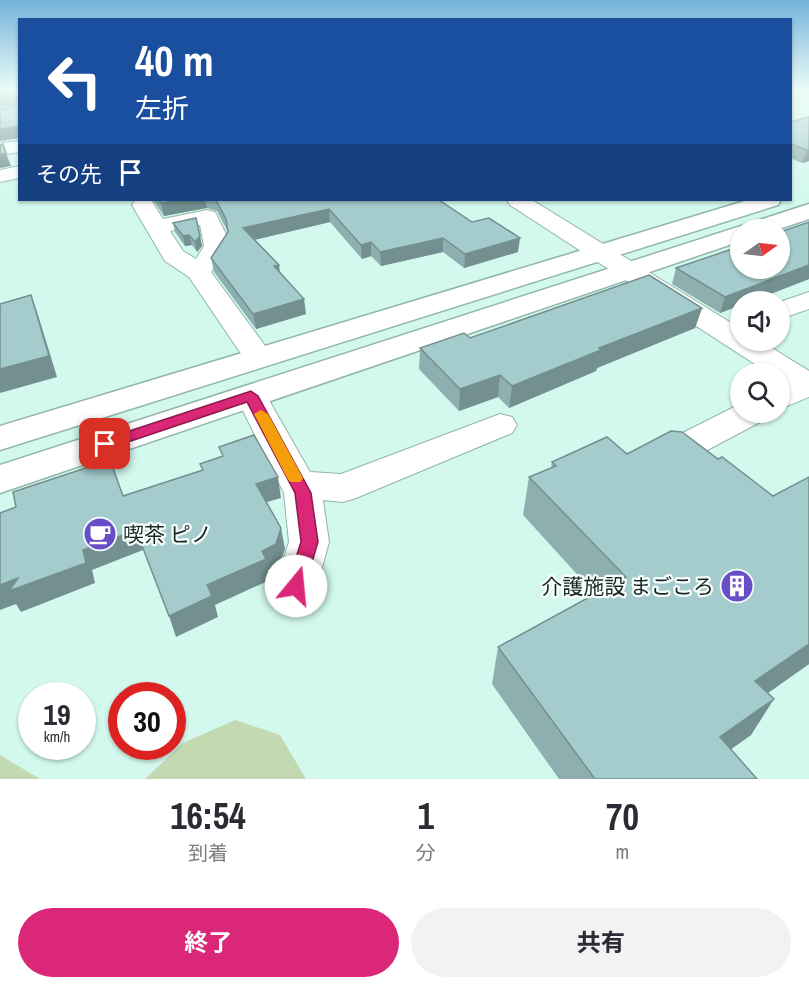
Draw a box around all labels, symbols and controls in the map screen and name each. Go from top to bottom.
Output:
text: 40 m [135,33,214,89]
icon: left [36,42,114,120]
text: 左折 [135,90,189,126]
icon: arrive [114,156,147,189]
text: その先 [36,159,102,189]
north arrow [730,219,790,279]
map controls [730,219,790,423]
button: sound [730,291,790,351]
button: search [730,363,790,423]
pin [79,418,130,469]
icon: arrive [88,427,121,460]
cafe icon: 喫茶 ピノ [82,516,118,552]
place label: 喫茶 ピノ [123,520,212,549]
position arrow [264,554,328,618]
building icon: 介護施設 まごころ [719,568,755,604]
place label: 介護施設 まごころ [541,572,714,601]
speed limit sign: 30 [108,682,186,760]
text: 19 [43,694,71,734]
text: km/h [44,726,70,747]
text: 16:54 [170,792,246,840]
text: 1 [418,792,434,840]
text: 70 [606,793,639,841]
text: m [616,838,629,865]
text: 到着 [188,839,228,866]
text: 分 [416,839,436,866]
button: 終了 [18,908,399,977]
button: 共有 [411,908,791,977]

